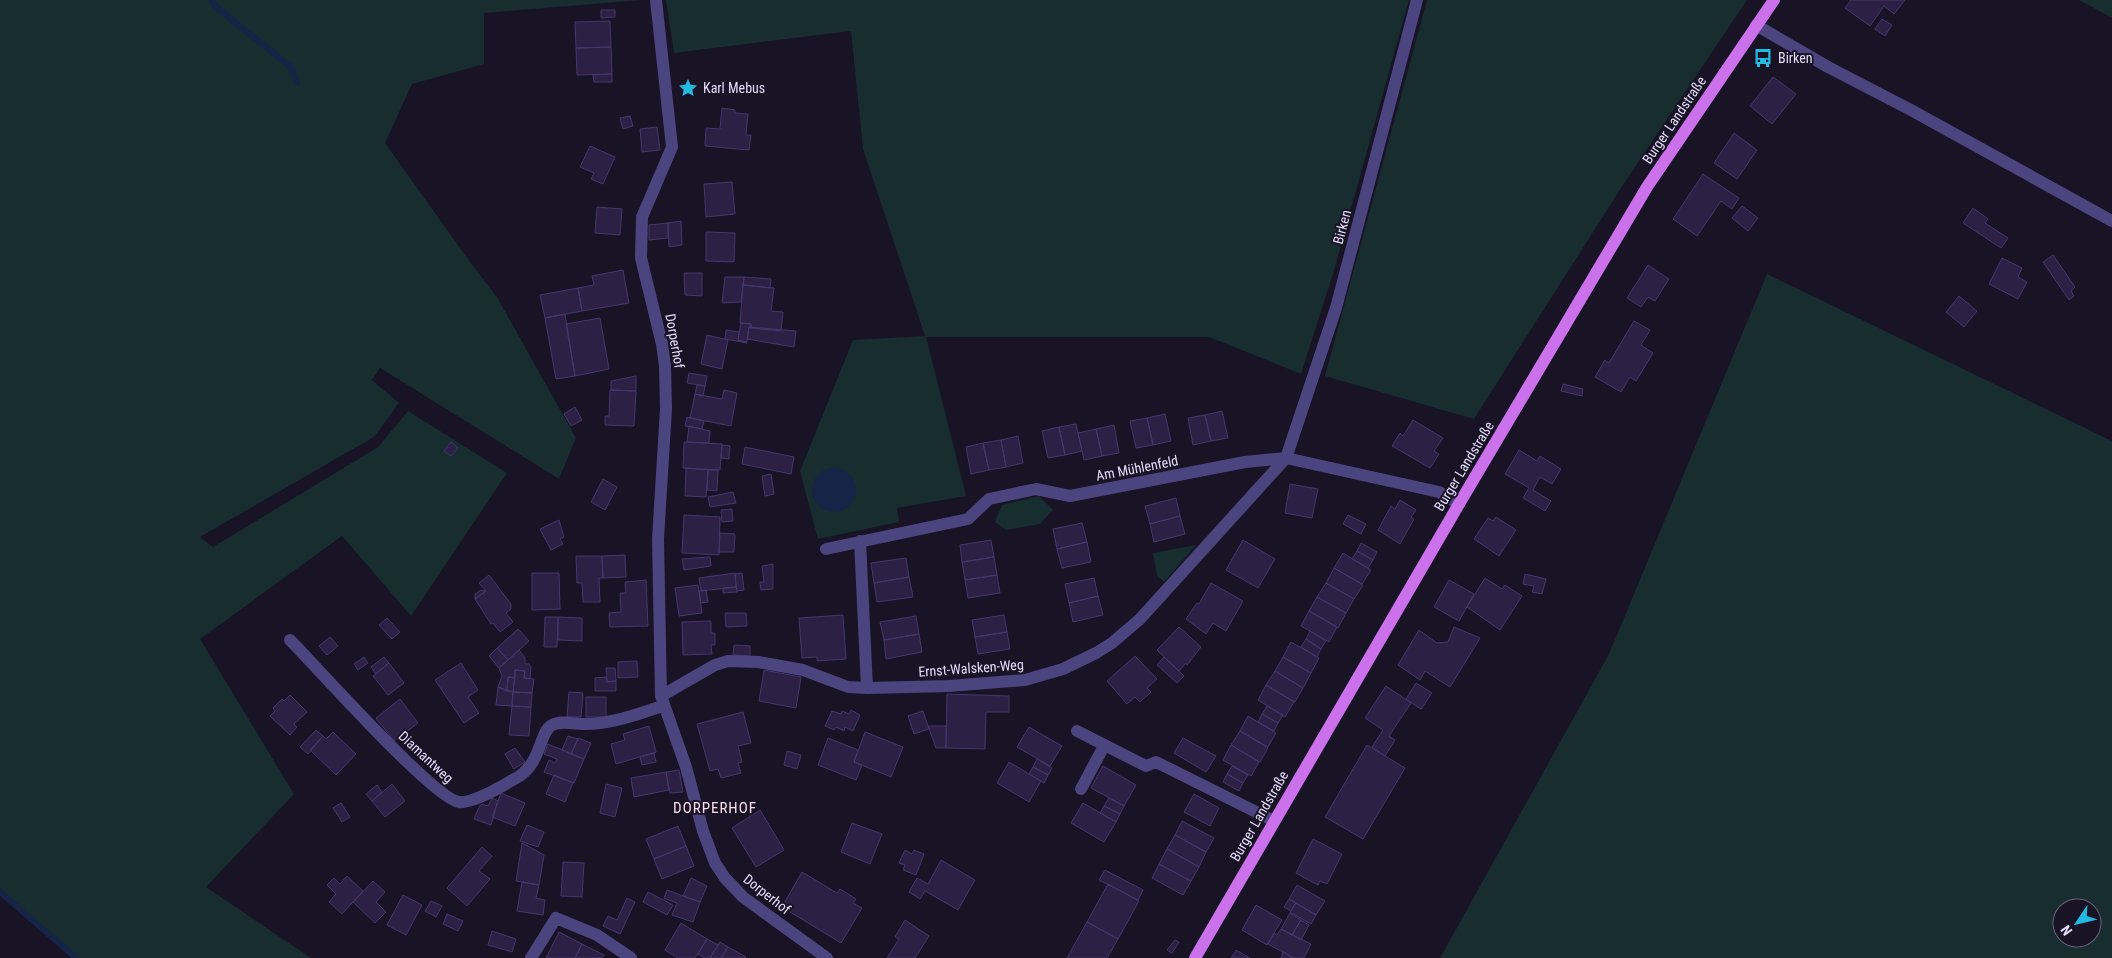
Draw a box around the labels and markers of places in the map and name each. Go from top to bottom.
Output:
bus stop icon: Birken [1752,47,1774,69]
place label: Birken [1778,50,1813,66]
place icon: Karl Mebus [677,77,699,99]
place label: Karl Mebus [703,80,765,96]

